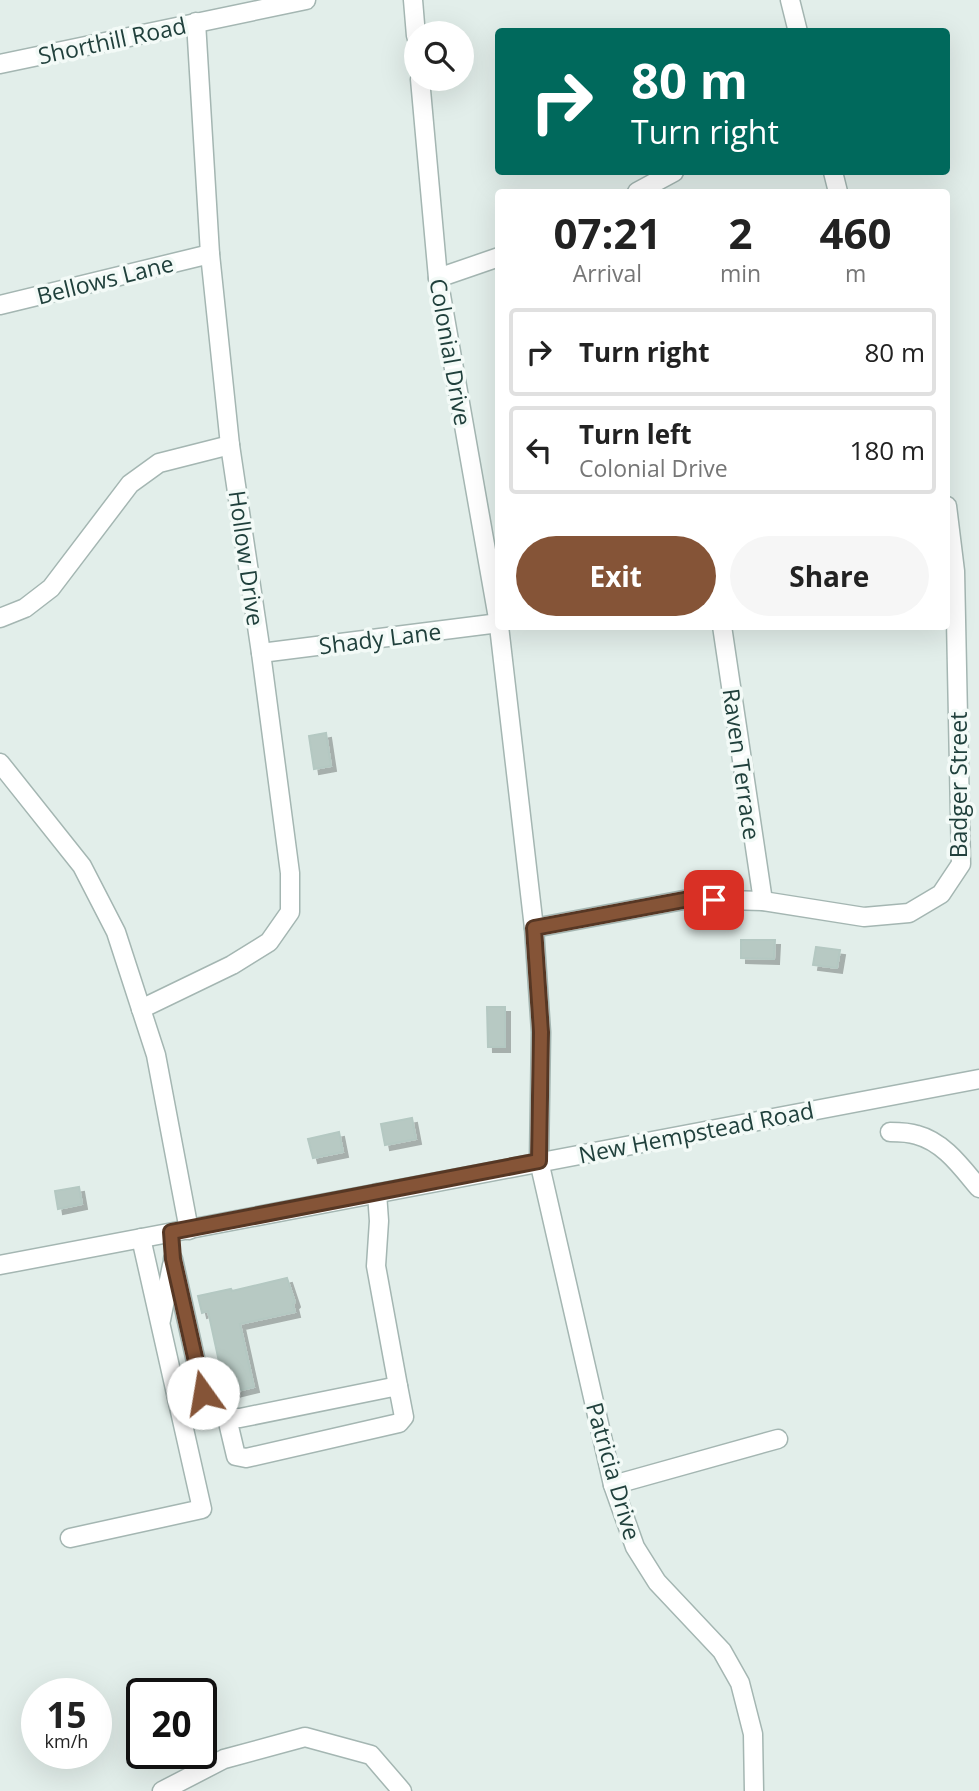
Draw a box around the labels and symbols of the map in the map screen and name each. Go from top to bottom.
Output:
street label: Shorthill Road [35,9,189,71]
street label: Bellows Lane [33,247,177,311]
street label: Colonial Drive [422,276,480,428]
street label: Hollow Drive [222,488,272,628]
street label: Shady Lane [317,615,443,661]
street label: Raven Terrace [716,686,768,842]
street label: Badger Street [942,712,974,858]
pin [684,870,744,930]
street label: New Hempstead Road [576,1093,816,1171]
position arrow [166,1356,240,1430]
street label: Patricia Drive [579,1398,649,1544]
speed limit sign: 20 [126,1678,217,1769]

